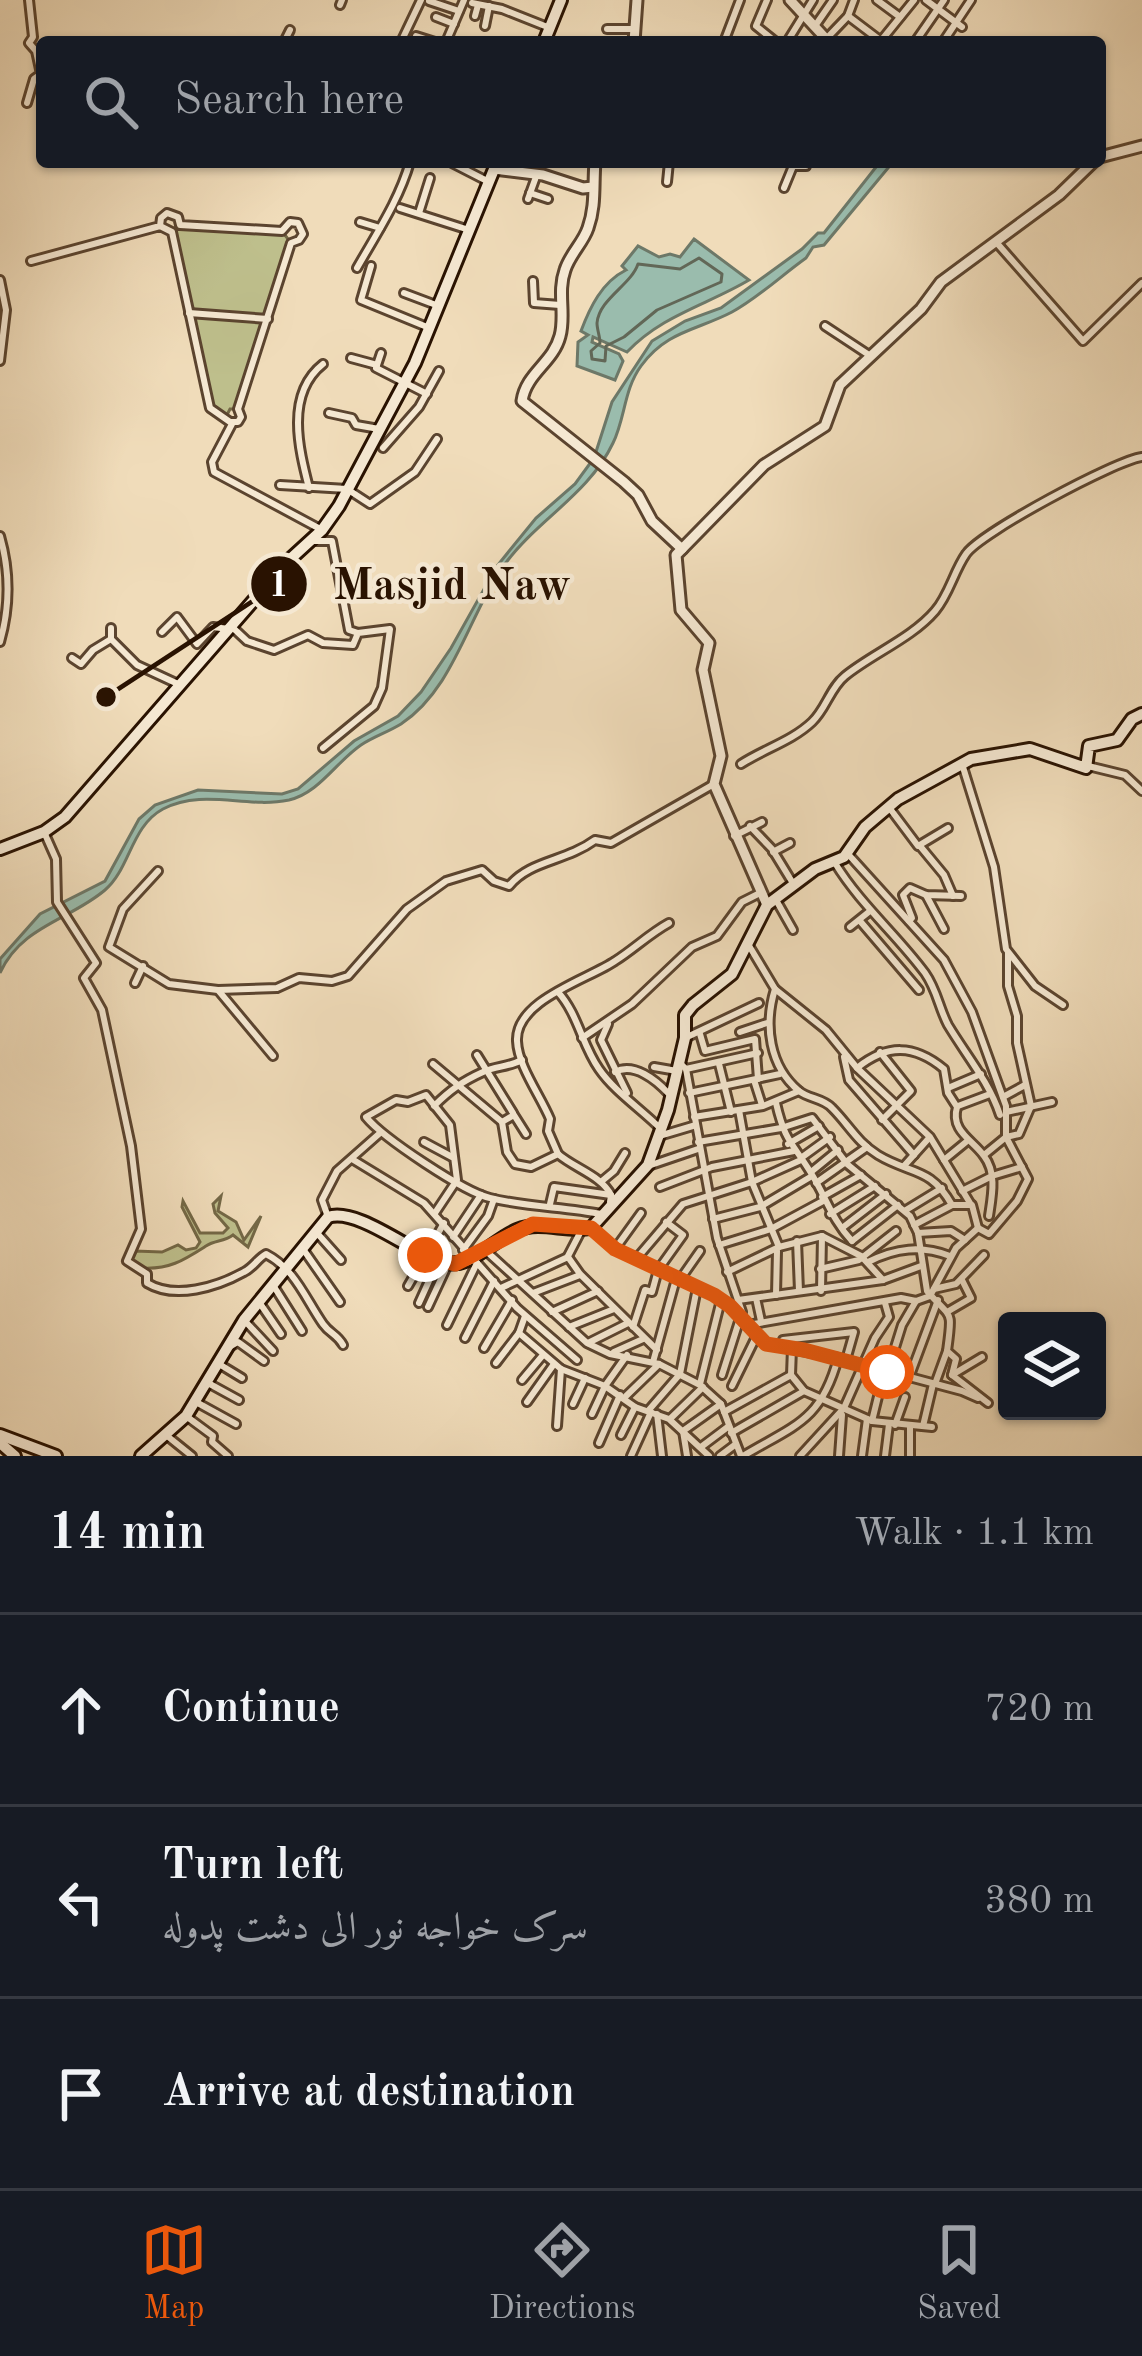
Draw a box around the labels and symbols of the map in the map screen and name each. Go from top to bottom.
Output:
callout: Masjid Naw [249,543,595,624]
text: Masjid Naw [333,565,571,610]
text: 1 [269,569,289,605]
route end [398,1228,452,1282]
route start [860,1345,914,1399]

